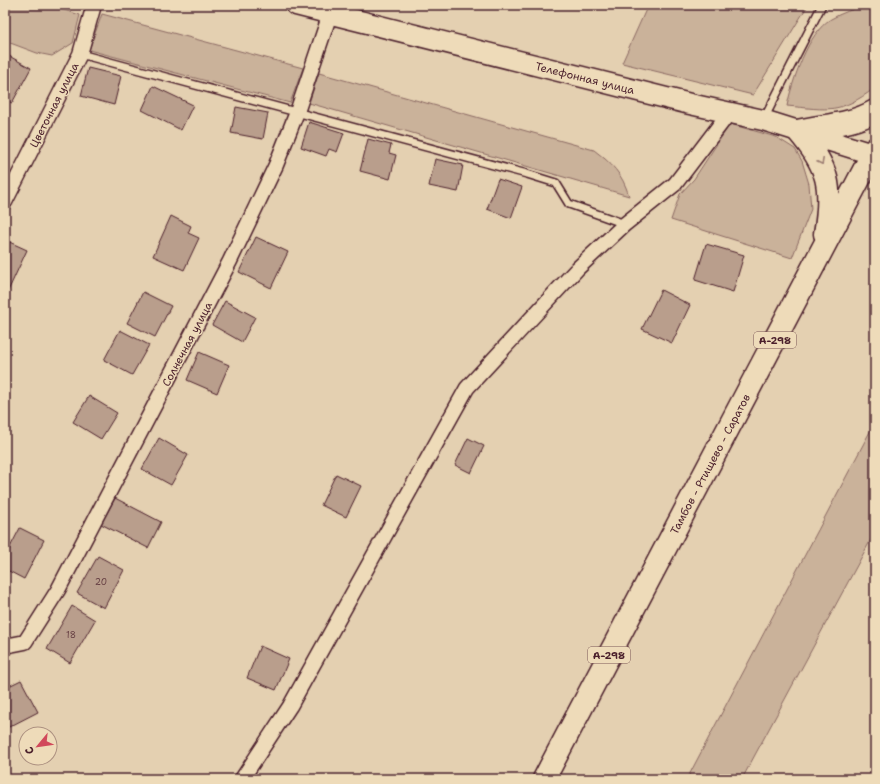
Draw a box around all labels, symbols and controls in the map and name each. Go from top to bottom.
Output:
street label: Телефонная улица [534,59,636,98]
street label: Цветочная улица [27,60,82,150]
one-way arrow [816,158,823,165]
street label: Солнечная улица [159,299,216,389]
road number: А-298 [754,332,796,348]
street label: Тамбов - Ртищево - Саратов [667,391,754,537]
house number: 20 [95,576,107,588]
house number: 18 [66,629,76,641]
road number: А-298 [588,647,630,663]
north arrow [18,726,58,766]
text: С [21,744,38,757]

